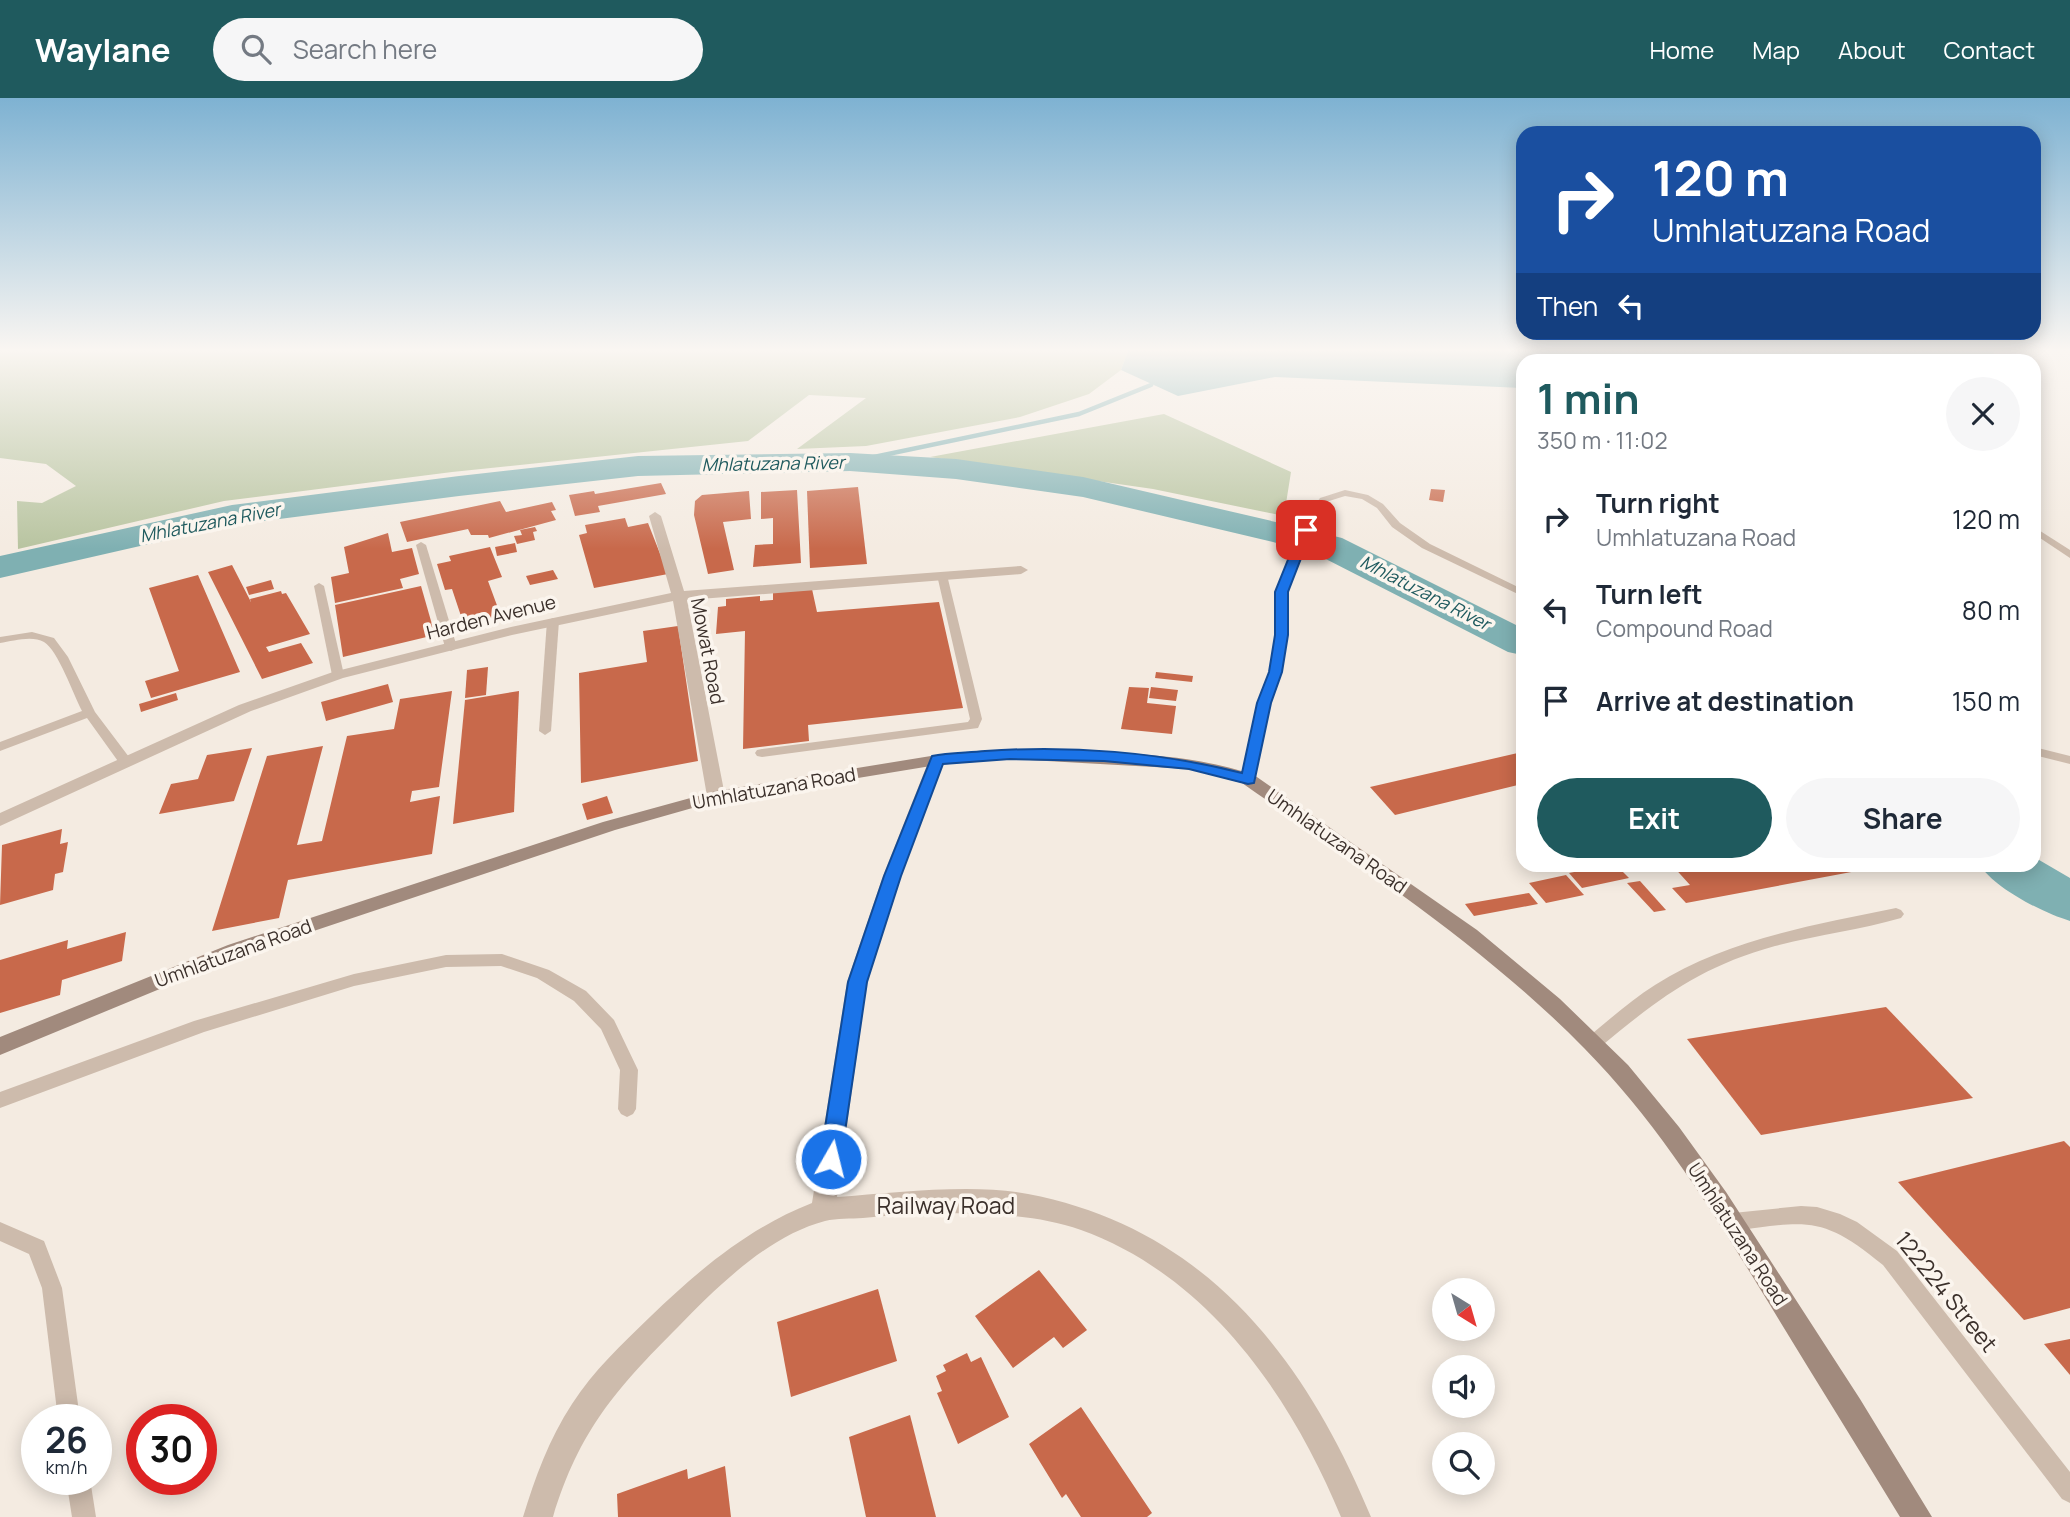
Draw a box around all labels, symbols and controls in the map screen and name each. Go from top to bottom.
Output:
search box [213,18,703,81]
text: Waylane [35,27,171,72]
icon: search [237,30,275,68]
text: Search here [293,31,437,67]
text: Home [1649,33,1714,66]
text: Map [1752,33,1800,66]
text: About [1838,33,1906,66]
text: Contact [1944,33,2035,66]
text: 120 m [1652,144,1789,211]
icon: right [1537,154,1628,245]
text: Umhlatuzana Road [1652,208,1930,252]
icon: left [1612,287,1650,325]
text: Then [1537,288,1598,324]
text: 1 min [1537,369,1640,427]
button: close [1946,377,2020,451]
text: 350 m · 11:02 [1537,424,1668,456]
water label: Mhlatuzana River [702,450,847,476]
text: Turn right [1596,485,1720,521]
water label: Mhlatuzana River [138,496,285,547]
pin [1276,500,1336,560]
icon: right [1537,500,1575,538]
text: 120 m [1952,501,2020,537]
icon: arrive [1287,511,1325,549]
text: Umhlatuzana Road [1596,521,1796,553]
water label: Mhlatuzana River [1356,549,1497,636]
text: Turn left [1596,576,1703,612]
street label: Harden Avenue [424,588,558,646]
icon: left [1537,591,1575,629]
text: 80 m [1962,592,2020,628]
street label: Mowat Road [685,596,731,706]
text: Compound Road [1596,612,1773,644]
icon: arrive [1537,682,1575,720]
text: Arrive at destination [1596,683,1854,719]
text: 150 m [1952,683,2020,719]
street label: Umhlatuzana Road [690,761,858,815]
button: Exit [1537,778,1772,858]
button: Share [1786,778,2020,858]
street label: Umhlatuzana Road [1262,783,1412,899]
street label: Umhlatuzana Road [151,913,315,993]
position arrow [794,1122,868,1196]
street label: Umhlatuzana Road [1682,1158,1794,1310]
street label: Railway Road [877,1189,1015,1221]
street label: 122224 Street [1888,1224,2005,1358]
north arrow [1432,1278,1494,1340]
map controls [1432,1278,1495,1495]
button: sound [1432,1355,1495,1418]
speed limit sign: 30 [126,1404,217,1495]
text: 26 [45,1416,88,1464]
button: search [1432,1432,1495,1495]
text: km/h [46,1455,87,1479]

